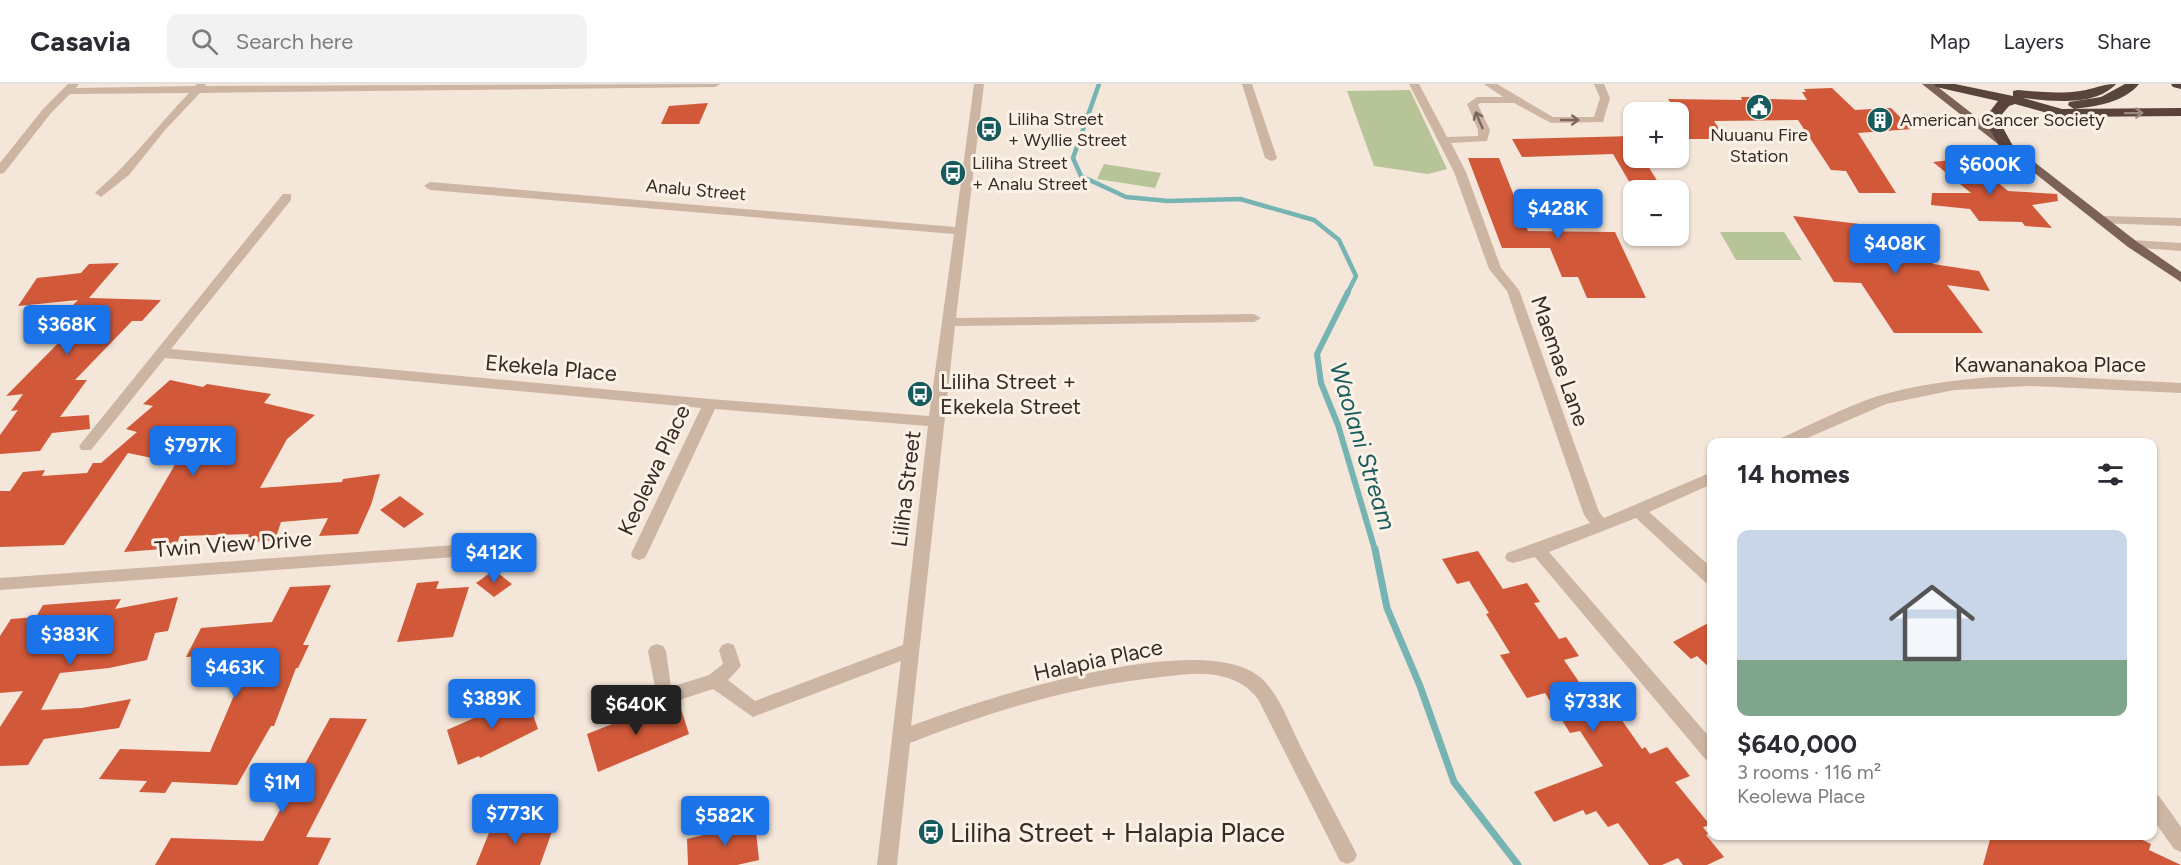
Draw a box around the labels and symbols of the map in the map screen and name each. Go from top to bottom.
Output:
public building icon: Nuuanu Fire Station [1744,92,1774,122]
building icon: American Cancer Society [1865,105,1895,135]
place label: Liliha Street + Wyllie Street [1008,108,1127,151]
one-way arrow [2124,108,2144,119]
place label: American Cancer Society [1900,109,2105,131]
one-way arrow [1473,111,1484,130]
bus stop icon: Liliha Street + Wyllie Street [974,114,1004,144]
one-way arrow [1560,114,1580,126]
place label: Nuuanu Fire Station [1710,124,1808,167]
pin: $600K [1948,145,2032,196]
place label: Liliha Street + Analu Street [972,152,1088,195]
bus stop icon: Liliha Street + Analu Street [938,158,968,188]
street label: Analu Street [645,175,747,205]
pin: $428K [1516,189,1600,240]
pin: $408K [1853,224,1937,275]
street label: Maemae Lane [1525,292,1595,430]
pin: $368K [25,305,109,356]
street label: Ekekela Place [484,349,618,387]
street label: Kawananakoa Place [1954,351,2146,378]
water label: Waolani Stream [1324,358,1402,534]
place label: Liliha Street + Ekekela Street [940,368,1081,420]
bus stop icon: Liliha Street + Ekekela Street [905,379,935,409]
street label: Keolewa Place [612,400,696,540]
pin: $797K [151,426,235,477]
street label: Liliha Street [885,429,927,549]
street label: Twin View Drive [153,525,313,563]
pin: $412K [452,533,536,584]
pin: $383K [28,615,112,666]
street label: Halapia Place [1031,633,1165,687]
pin: $463K [193,648,277,699]
pin: $389K [450,679,534,730]
pin: $733K [1551,682,1635,733]
pin: $640K [594,685,678,736]
pin: $1M [253,763,311,814]
pin: $773K [473,794,557,845]
pin: $582K [683,796,767,847]
place label: Liliha Street + Halapia Place [950,816,1285,849]
bus stop icon: Liliha Street + Halapia Place [916,817,946,847]

